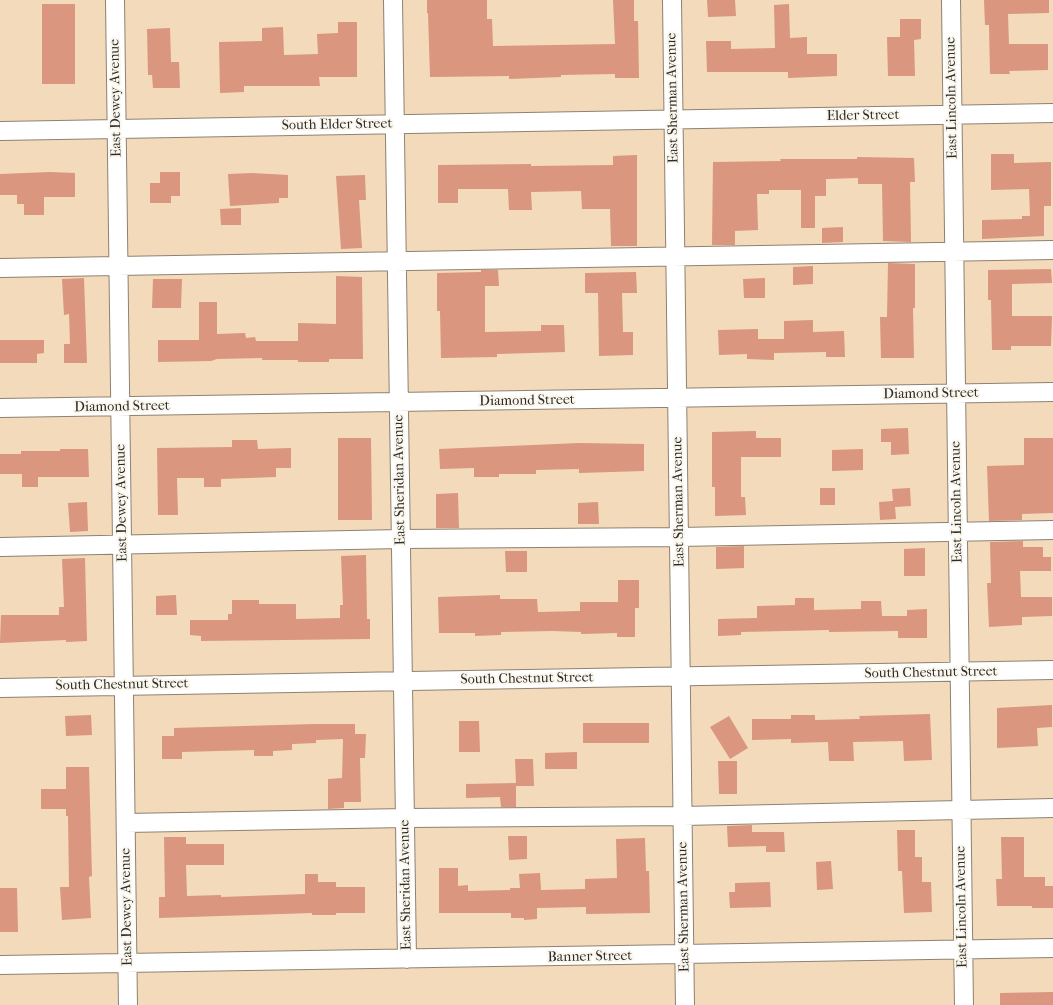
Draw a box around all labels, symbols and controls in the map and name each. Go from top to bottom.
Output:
street label: East Sherman Avenue [663,33,683,163]
street label: East Lincoln Avenue [943,37,961,159]
street label: East Dewey Avenue [107,39,125,157]
street label: Elder Street [826,107,900,125]
street label: South Elder Street [282,116,392,134]
street label: Diamond Street [883,385,979,403]
street label: Diamond Street [479,392,575,410]
street label: Diamond Street [74,398,170,416]
street label: East Sheridan Avenue [390,415,410,545]
street label: East Sherman Avenue [669,437,689,567]
street label: East Lincoln Avenue [948,441,966,563]
street label: East Dewey Avenue [113,444,131,562]
street label: South Chestnut Street [864,663,998,683]
street label: South Chestnut Street [460,669,594,689]
street label: South Chestnut Street [55,675,189,695]
street label: East Sheridan Avenue [396,820,416,950]
street label: East Sherman Avenue [674,842,694,972]
street label: East Lincoln Avenue [953,846,971,968]
street label: East Dewey Avenue [118,848,136,966]
street label: Banner Street [548,948,632,966]

